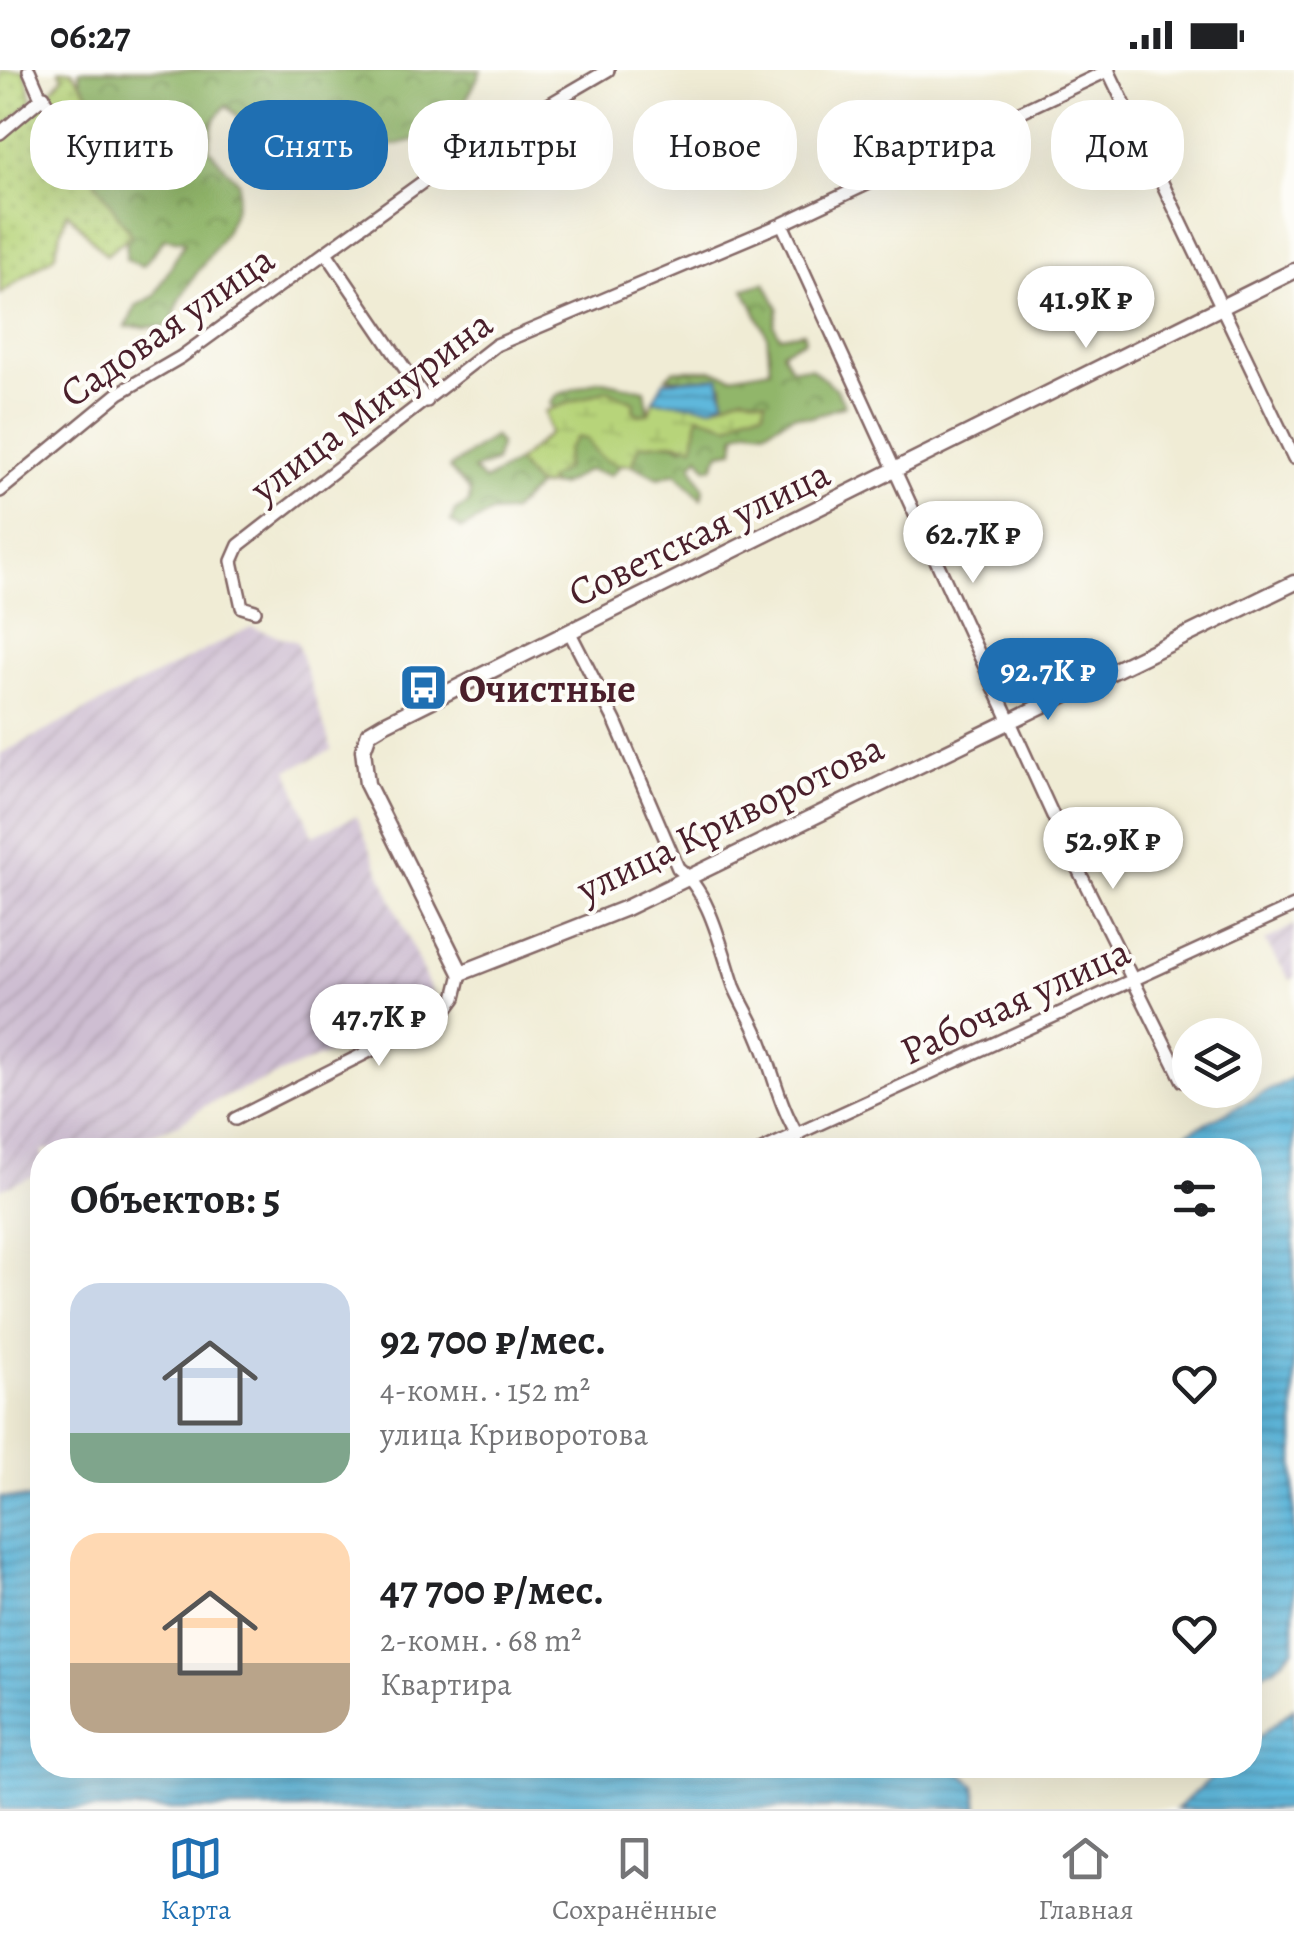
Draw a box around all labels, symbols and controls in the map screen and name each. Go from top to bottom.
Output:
text: 06:27 [50,9,130,61]
chip: Купить [30,100,208,190]
chip: Снять [228,100,388,190]
chip: Фильтры [408,100,613,190]
chip: Новое [633,100,797,190]
chip: Квартира [817,100,1031,190]
chip: Дом [1051,100,1184,190]
street label: Садовая улица [49,231,286,420]
pin: 41.9K ₽ [994,266,1178,351]
text: 41.9K ₽ [1040,276,1132,320]
street label: улица Мичурина [238,296,504,516]
street label: Советская улица [559,446,839,620]
pin: 62.7K ₽ [881,501,1065,586]
text: 62.7K ₽ [925,511,1021,555]
pin: 92.7K ₽ [956,638,1140,723]
text: 92.7K ₽ [1000,648,1096,692]
place label: Очистные [459,661,636,716]
bus stop icon: Очистные [398,662,450,714]
street label: улица Криворотова [566,720,893,917]
pin: 52.9K ₽ [1021,807,1205,892]
text: 52.9K ₽ [1065,817,1161,861]
street label: Рабочая улица [891,923,1139,1078]
pin: 47.7K ₽ [287,984,471,1069]
text: 47.7K ₽ [332,994,426,1038]
map controls [1172,1018,1262,1108]
button: layers [1172,1018,1262,1108]
text: Объектов: 5 [70,1170,281,1227]
icon: filters [1167,1171,1222,1226]
text: 92 700 ₽/мес. [380,1311,606,1368]
icon: home [150,1323,270,1443]
icon: heart [1167,1356,1222,1411]
text: 4-комн. · 152 m² [380,1368,590,1412]
text: улица Криворотова [380,1412,648,1456]
text: 47 700 ₽/мес. [380,1561,604,1618]
icon: home [150,1573,270,1693]
icon: heart [1167,1606,1222,1661]
text: 2-комн. · 68 m² [380,1618,582,1662]
text: Квартира [380,1662,512,1706]
tab: Карта [161,1831,231,1929]
tab: Сохранённые [552,1831,717,1929]
tab: Главная [1038,1831,1133,1929]

